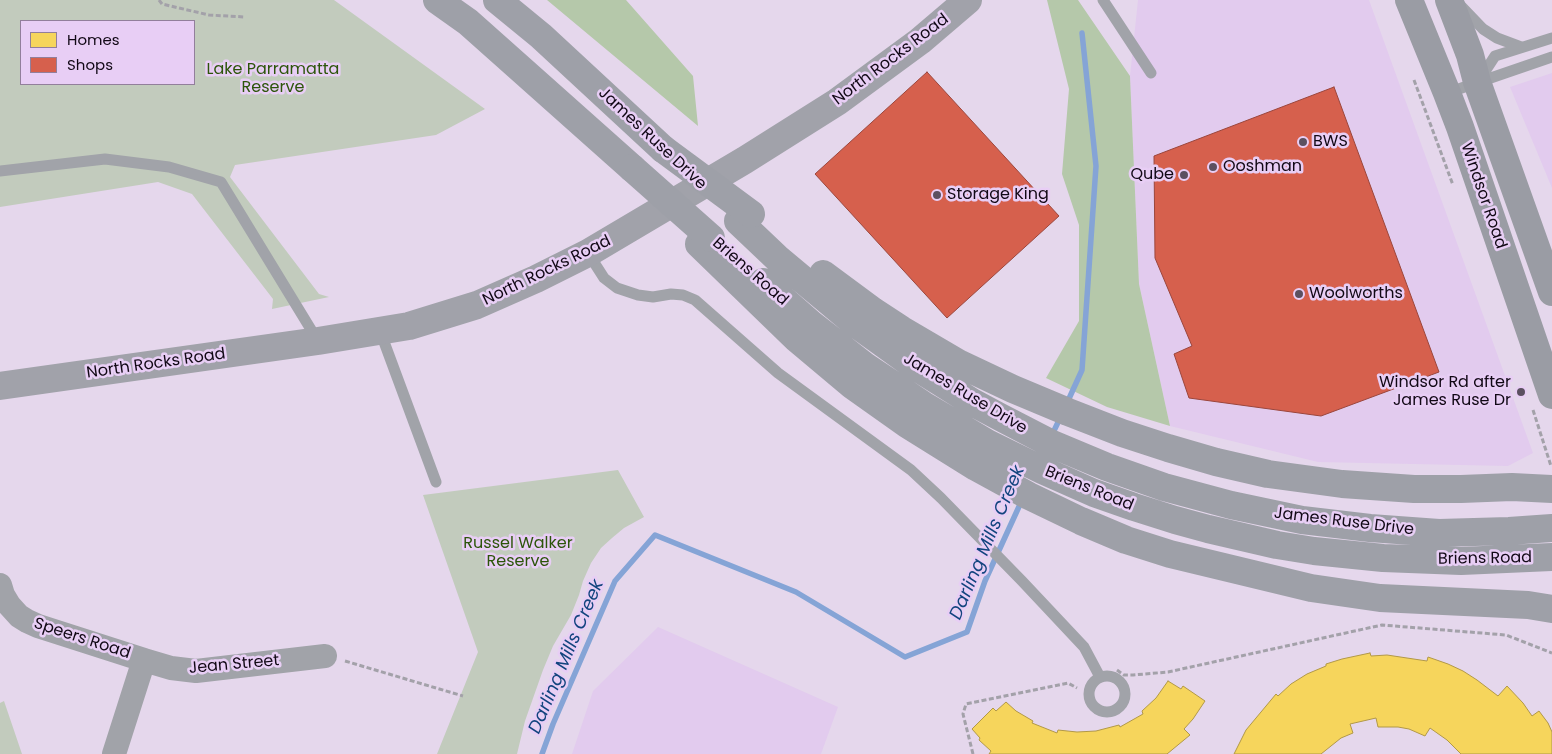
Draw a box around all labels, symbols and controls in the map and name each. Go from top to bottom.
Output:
street label: North Rocks Road [829,10,953,110]
legend [20,20,195,85]
text: Homes [67,29,120,50]
text: Shops [67,54,113,75]
park label: Lake Parramatta Reserve [207,60,339,98]
street label: James Ruse Drive [594,84,710,194]
place label: BWS [1313,132,1348,152]
marker: BWS [1297,136,1309,148]
street label: Windsor Road [1456,140,1510,252]
place label: Ooshman [1223,157,1302,177]
marker: Ooshman [1207,161,1219,173]
place label: Qube [1130,165,1174,185]
marker: Qube [1178,169,1190,181]
place label: Storage King [947,185,1049,205]
marker: Storage King [931,189,943,201]
street label: North Rocks Road [480,232,614,310]
street label: Briens Road [708,234,792,310]
place label: Woolworths [1309,284,1403,304]
marker: Woolworths [1293,288,1305,300]
street label: North Rocks Road [85,345,227,383]
street label: James Ruse Drive [900,349,1030,439]
place label: Windsor Rd after James Ruse Dr [1379,373,1511,411]
marker: Windsor Rd after James Ruse Dr [1515,386,1527,398]
street label: Briens Road [1042,462,1136,516]
water label: Darling Mills Creek [946,463,1030,623]
street label: James Ruse Drive [1273,504,1415,540]
park label: Russel Walker Reserve [463,534,573,572]
street label: Briens Road [1438,549,1532,569]
water label: Darling Mills Creek [525,577,609,737]
street label: Speers Road [31,614,133,664]
street label: Jean Street [188,651,280,679]

